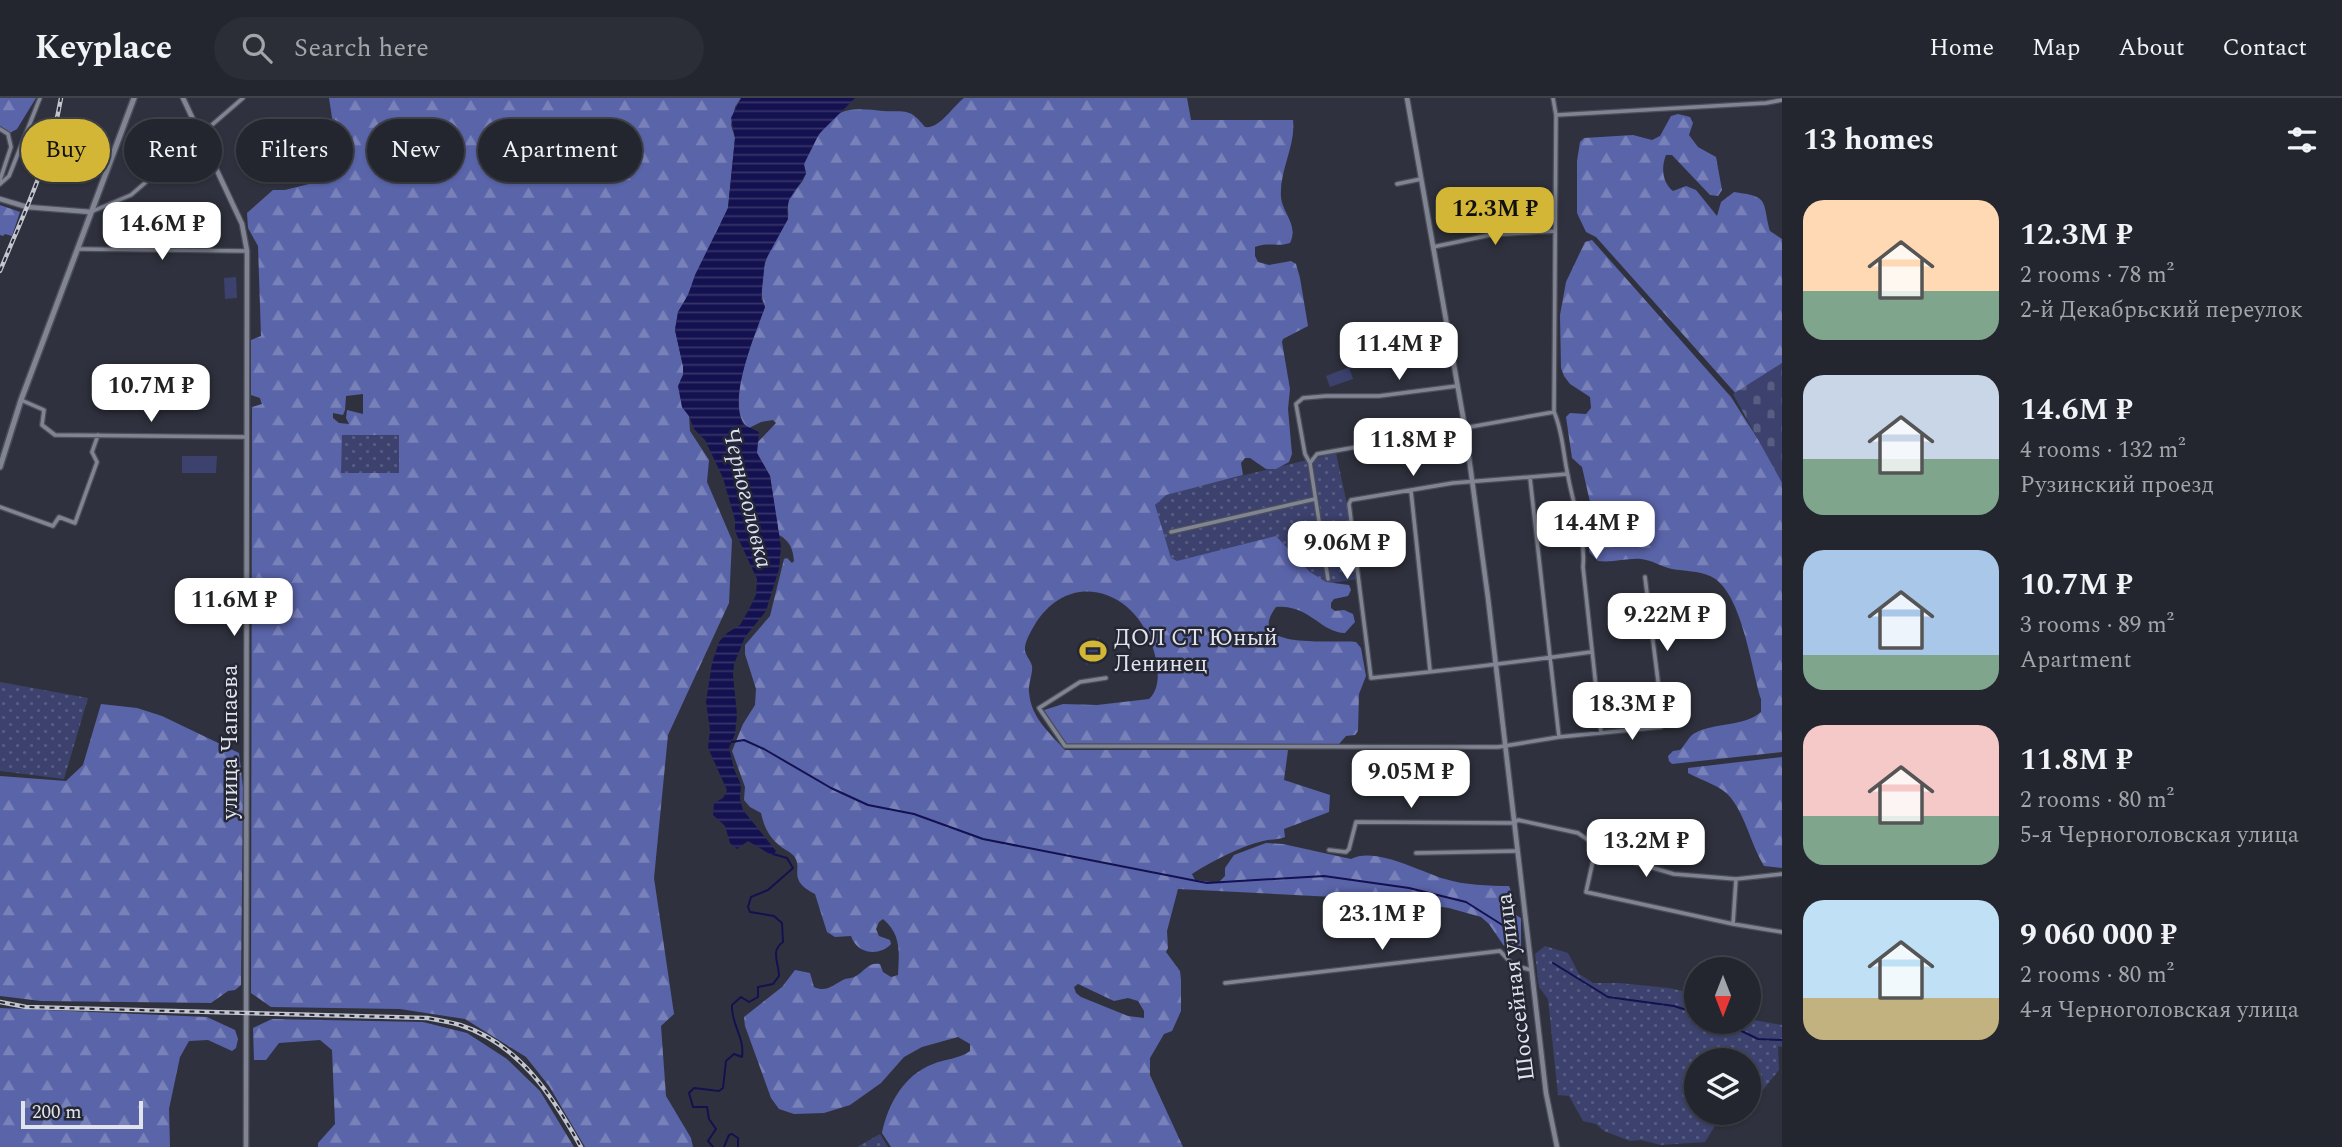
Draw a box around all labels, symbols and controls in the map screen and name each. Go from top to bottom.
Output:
search box [214,17,704,80]
text: Keyplace [35,23,172,73]
text: Search here [294,28,429,68]
icon: search [238,29,276,67]
text: Home [1929,30,1994,66]
text: Map [2032,30,2080,66]
text: About [2118,30,2184,66]
text: Contact [2222,30,2307,66]
text: 13 homes [1803,117,1934,163]
chip: Buy [21,119,110,182]
chip: Rent [124,119,222,182]
chip: Filters [236,119,353,182]
chip: New [367,119,464,182]
chip: Apartment [478,119,642,182]
icon: filters [2283,121,2321,159]
pin: 12.3M ₽ [1430,188,1560,247]
text: 12.3M ₽ [1452,192,1538,227]
pin: 14.6M ₽ [97,202,227,262]
text: 14.6M ₽ [119,207,205,242]
text: 12.3M ₽ [2020,212,2133,258]
icon: home [1859,228,1943,312]
text: 2 rooms · 78 m² [2020,258,2174,293]
text: 2-й Декабрьский переулок [2020,293,2303,328]
pin: 11.4M ₽ [1334,322,1464,382]
text: 11.4M ₽ [1356,327,1442,362]
pin: 10.7M ₽ [86,364,216,424]
text: 10.7M ₽ [108,369,194,404]
text: 14.6M ₽ [2020,387,2133,433]
icon: home [1859,403,1943,487]
pin: 11.8M ₽ [1348,418,1478,478]
text: 11.8M ₽ [1370,423,1456,458]
water label: Черноголовка [712,424,782,572]
text: 4 rooms · 132 m² [2020,433,2186,468]
text: Рузинский проезд [2020,468,2214,503]
pin: 14.4M ₽ [1531,502,1661,561]
text: 14.4M ₽ [1553,506,1639,541]
pin: 9.06M ₽ [1282,522,1412,581]
text: 9.06M ₽ [1304,526,1390,561]
text: 10.7M ₽ [2020,562,2133,608]
pin: 11.6M ₽ [169,578,299,638]
icon: home [1859,578,1943,662]
text: 11.6M ₽ [191,583,277,618]
pin: 9.22M ₽ [1602,594,1732,653]
text: 9.22M ₽ [1624,598,1710,633]
text: 3 rooms · 89 m² [2020,608,2174,643]
place label: ДОЛ СТ Юный Ленинец [1114,621,1278,682]
sports icon: ДОЛ СТ Юный Ленинец [1078,636,1108,666]
text: Apartment [2020,643,2132,678]
street label: улица Чапаева [213,665,248,820]
pin: 18.3M ₽ [1567,682,1697,742]
text: 18.3M ₽ [1589,687,1675,722]
text: 11.8M ₽ [2020,737,2133,783]
pin: 9.05M ₽ [1346,750,1476,810]
icon: home [1859,753,1943,837]
text: 9.05M ₽ [1368,755,1454,790]
text: 2 rooms · 80 m² [2020,783,2174,818]
text: 5-я Черноголовская улица [2020,818,2299,853]
pin: 13.2M ₽ [1581,820,1711,879]
text: 13.2M ₽ [1603,824,1689,859]
street label: Шоссейная улица [1487,891,1545,1083]
pin: 23.1M ₽ [1317,892,1447,952]
text: 23.1M ₽ [1339,897,1425,932]
text: 9 060 000 ₽ [2020,912,2177,958]
icon: home [1859,928,1943,1012]
north arrow [1684,957,1760,1034]
map controls [1684,957,1761,1125]
text: 2 rooms · 80 m² [2020,958,2174,993]
text: 4-я Черноголовская улица [2020,993,2299,1028]
button: layers [1684,1048,1761,1125]
scale bar [21,1098,144,1130]
text: 200 m [32,1098,82,1127]

